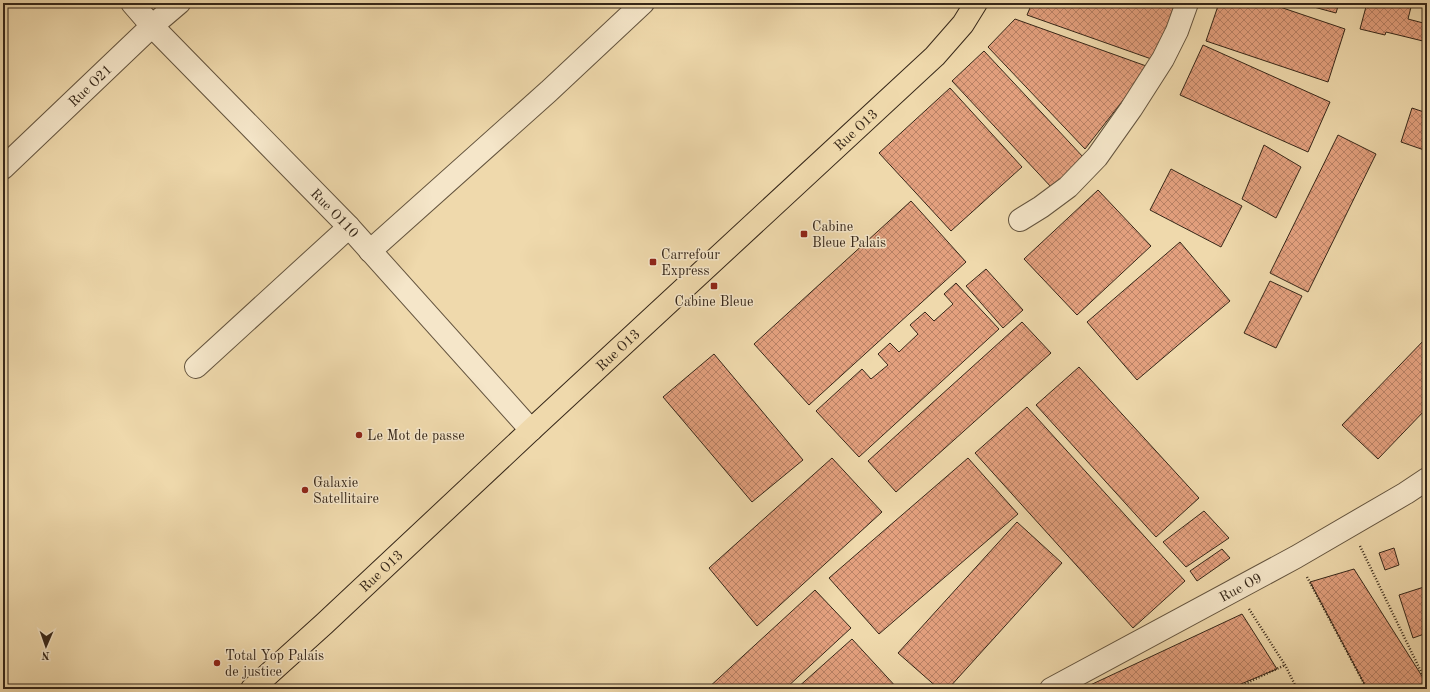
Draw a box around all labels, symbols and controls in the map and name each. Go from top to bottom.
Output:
street label: Rue O21 [66,62,115,110]
street label: Rue O13 [832,107,881,154]
street label: Rue O110 [308,186,361,241]
place label: Cabine Bleue Palais [812,220,886,250]
marker: Cabine Bleue Palais [799,229,809,239]
place label: Carrefour Express [661,248,720,278]
marker: Carrefour Express [648,257,658,267]
marker: Cabine Bleue [709,281,719,291]
place label: Cabine Bleue [675,295,753,309]
street label: Rue O13 [594,327,643,374]
place label: Le Mot de passe [367,429,465,443]
marker: Le Mot de passe [354,430,364,440]
place label: Galaxie Satellitaire [313,476,379,506]
marker: Galaxie Satellitaire [300,485,310,495]
street label: Rue O13 [357,548,406,595]
street label: Rue O9 [1217,571,1264,605]
north arrow [26,626,66,666]
text: N [41,649,50,660]
place label: Total Yop Palais de justice [225,649,324,679]
marker: Total Yop Palais de justice [212,658,222,668]

